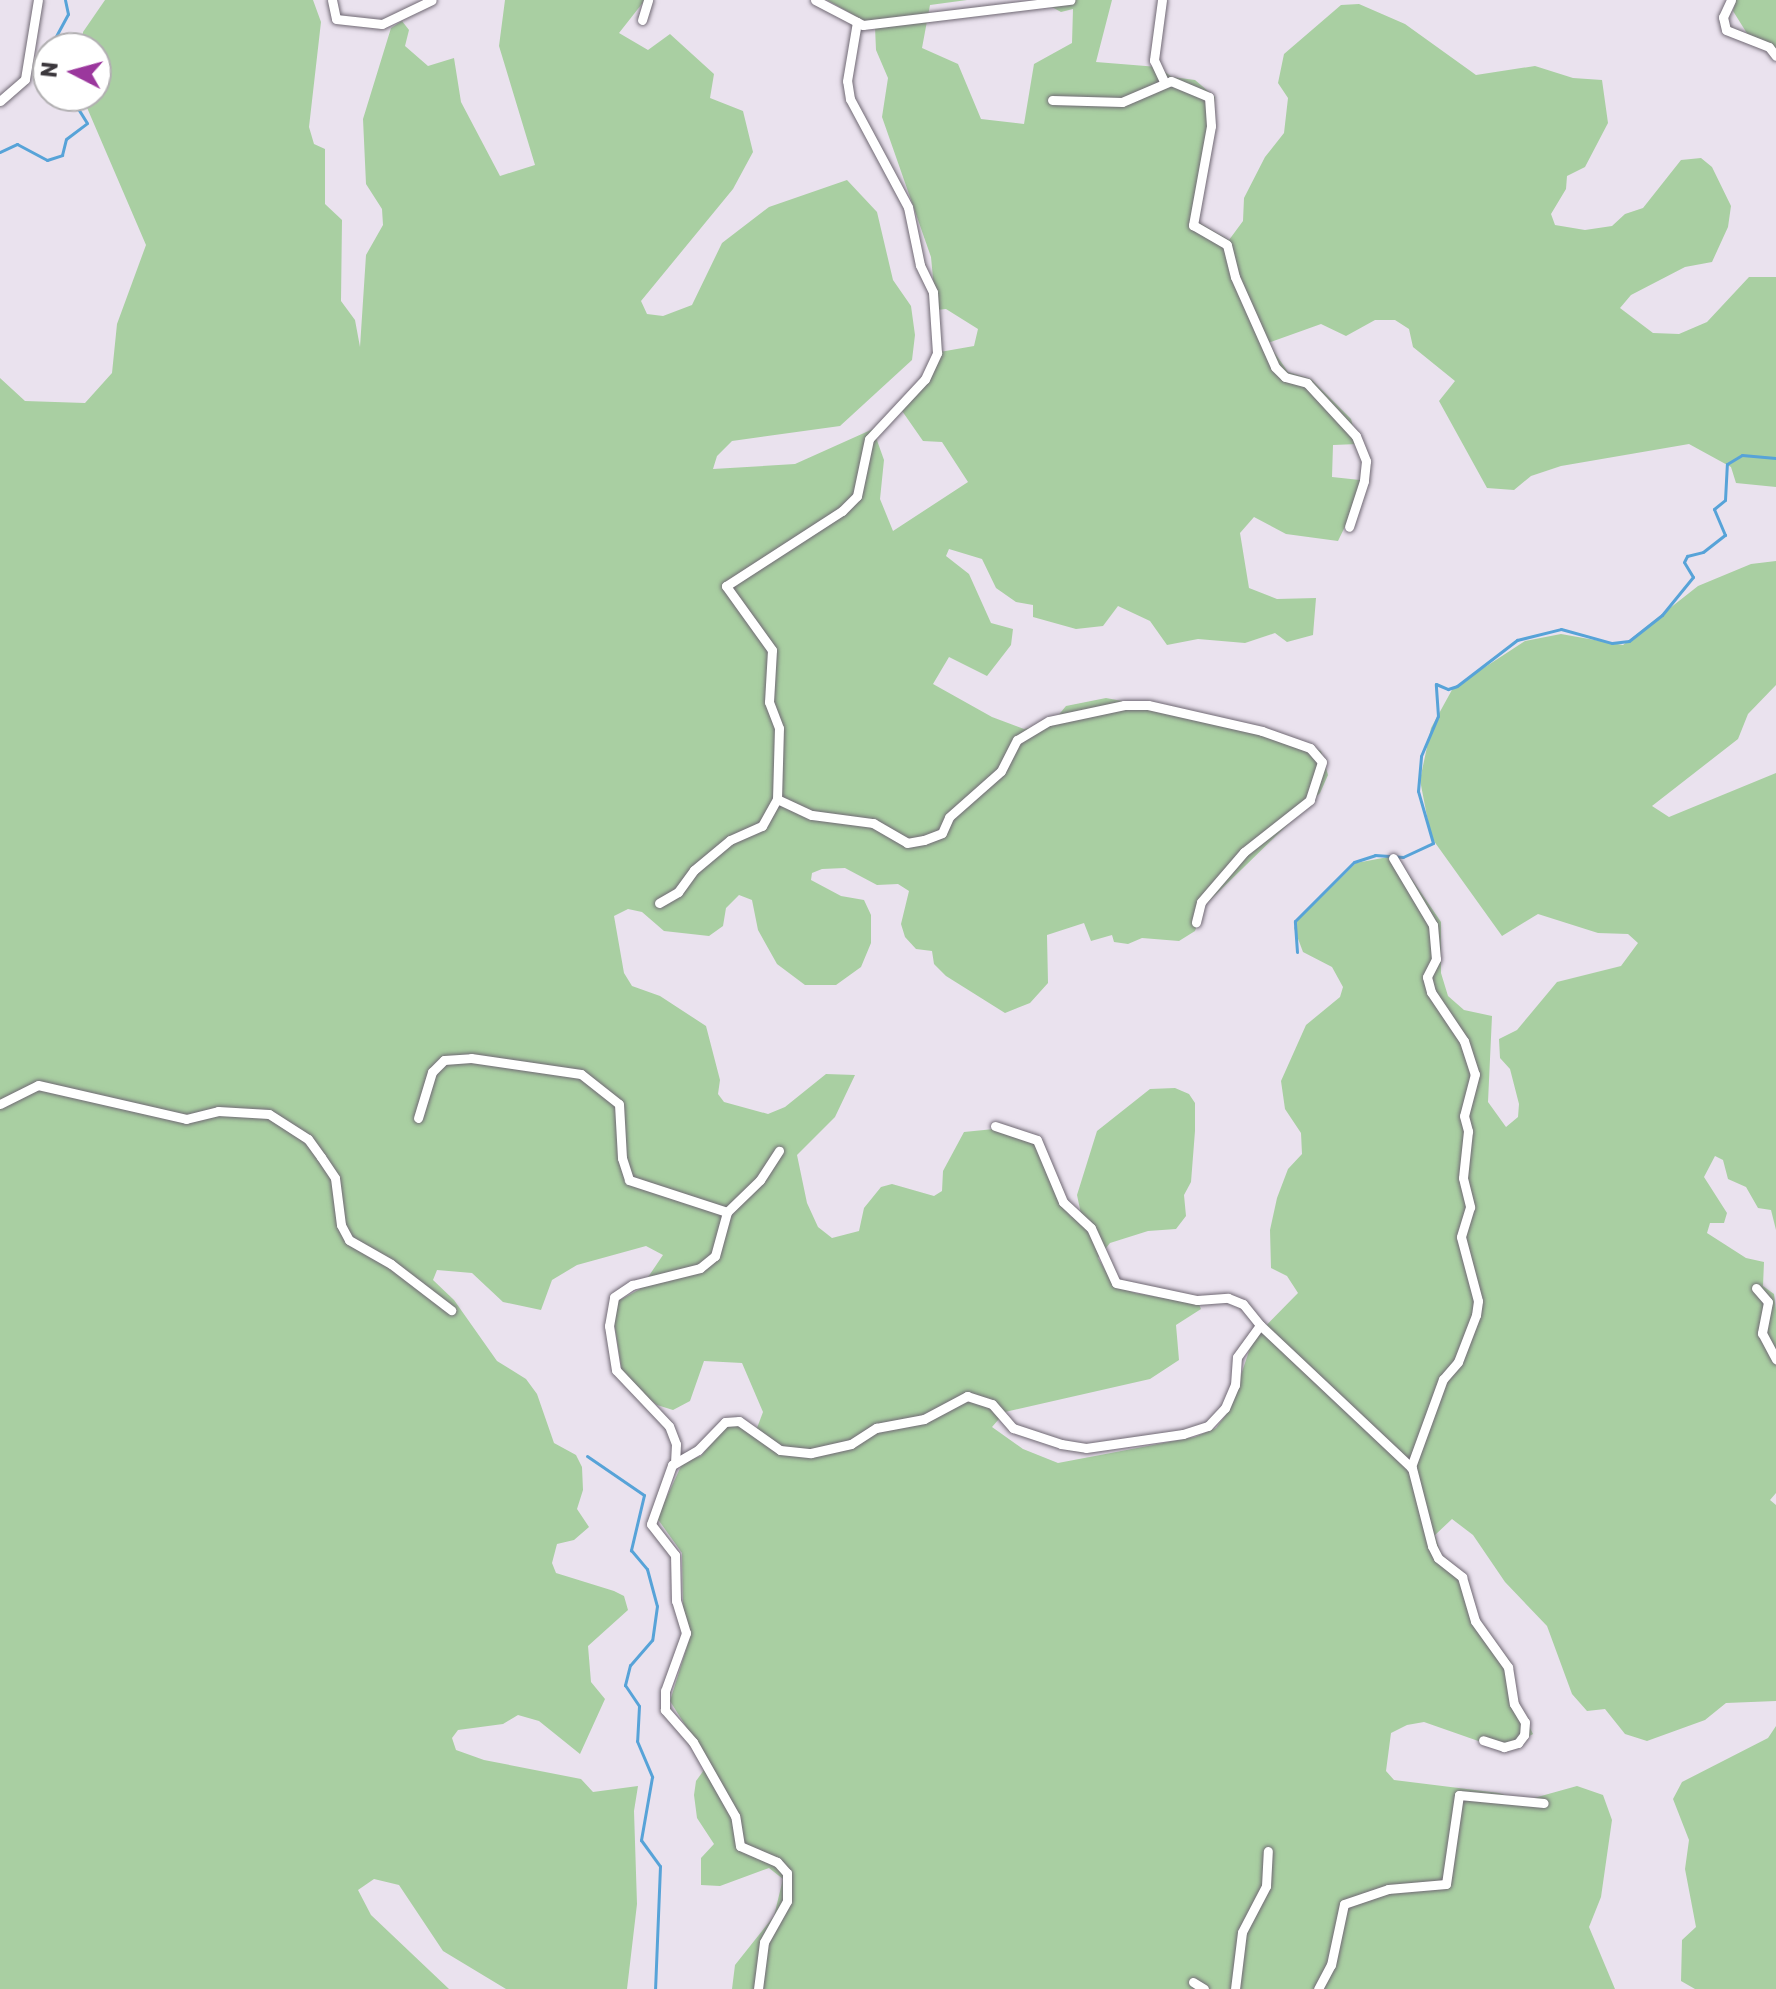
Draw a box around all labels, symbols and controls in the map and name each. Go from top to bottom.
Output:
north arrow [32,32,112,112]
text: N [35,60,64,79]

